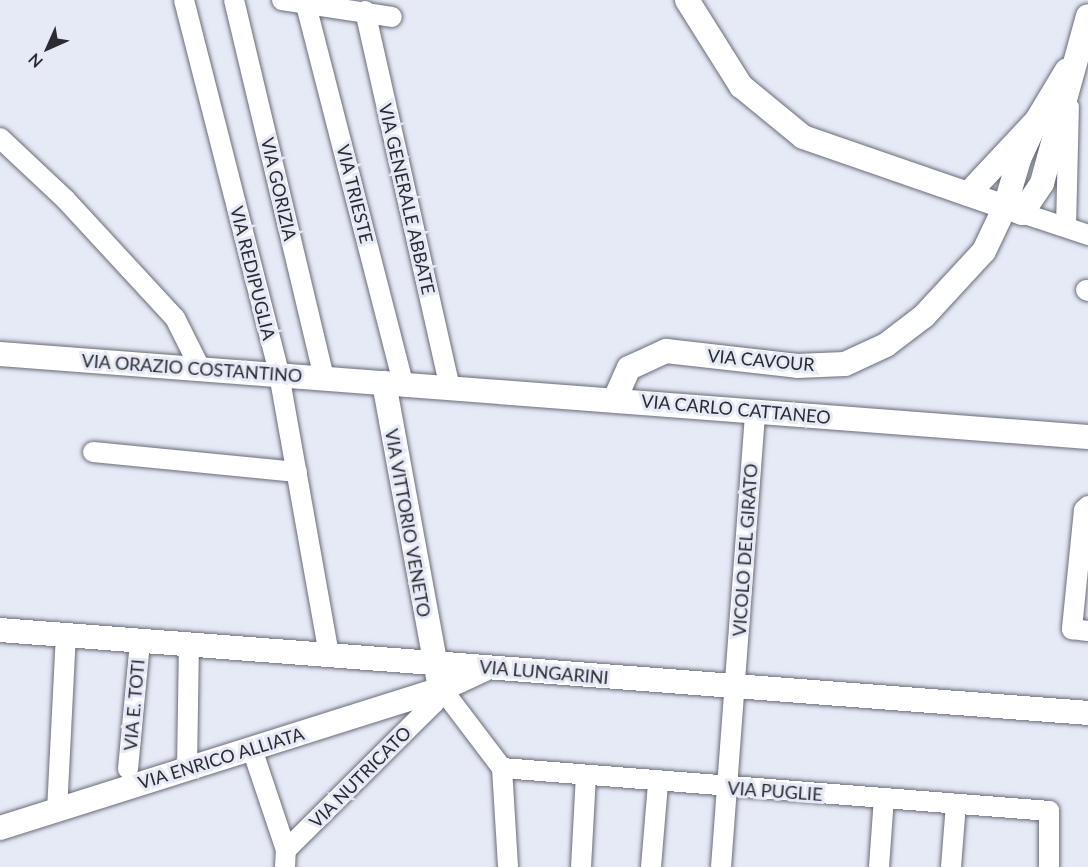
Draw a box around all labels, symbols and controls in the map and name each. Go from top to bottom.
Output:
north arrow [18,18,78,78]
text: N [24,50,46,72]
street label: VIA GENERALE ABBATE [374,101,440,297]
street label: VIA GORIZIA [257,135,301,243]
street label: VIA TRIESTE [332,142,378,246]
street label: VIA REDIPUGLIA [226,203,280,343]
street label: VIA CAVOUR [706,345,816,375]
street label: VIA ORAZIO COSTANTINO [81,349,303,387]
street label: VIA CARLO CATTANEO [640,390,832,428]
street label: VIA VITTORIO VENETO [381,426,435,620]
street label: VICOLO DEL GIRATO [728,463,762,637]
street label: VIA LUNGARINI [478,656,610,688]
street label: VIA E. TOTI [119,658,149,752]
street label: VIA ENRICO ALLIATA [135,722,307,794]
street label: VIA NUTRICATO [305,722,415,832]
street label: VIA PUGLIE [726,777,824,805]

